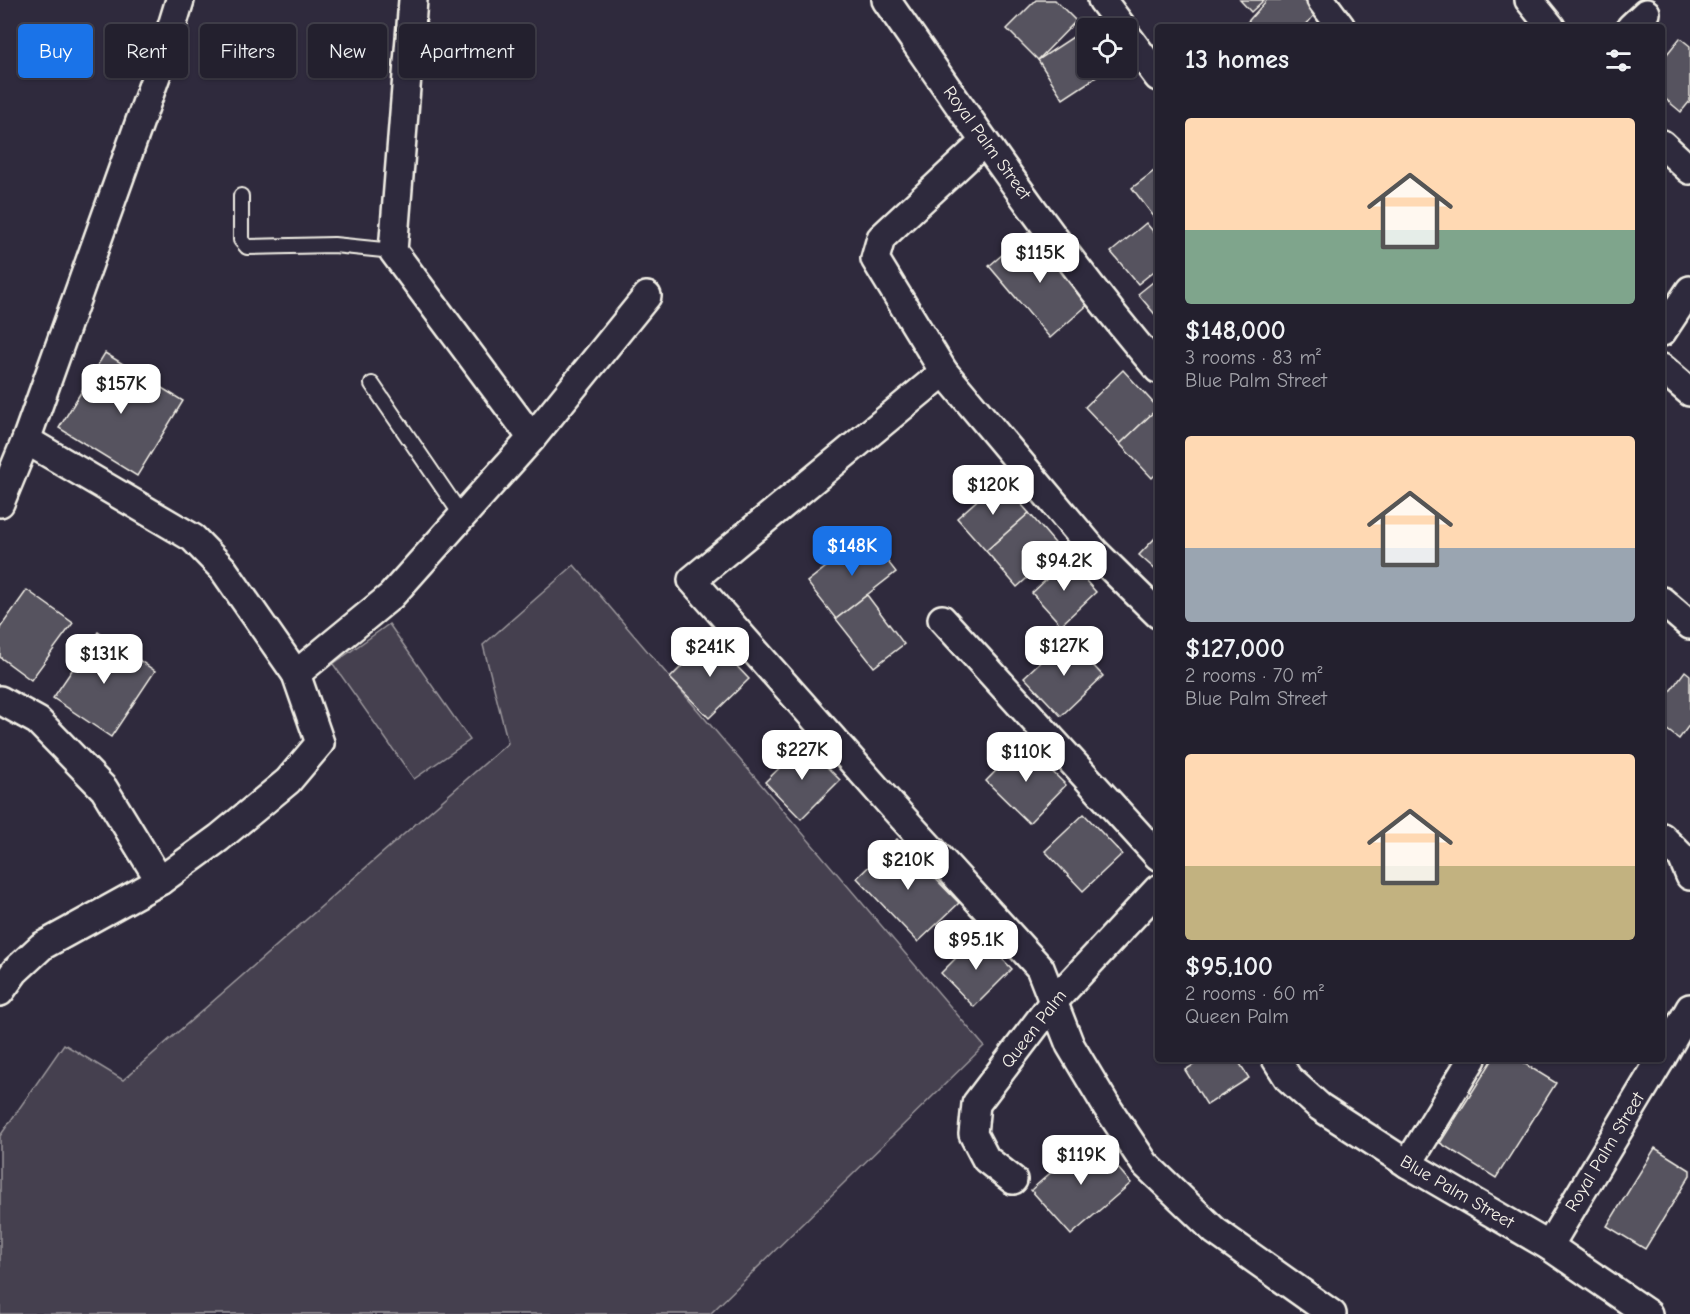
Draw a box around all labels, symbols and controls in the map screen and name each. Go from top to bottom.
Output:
map controls [1077,18,1137,78]
button: locate [1077,18,1137,78]
chip: Buy [18,24,93,78]
chip: Rent [105,24,188,78]
chip: Filters [200,24,296,78]
chip: New [308,24,387,78]
chip: Apartment [399,24,535,78]
icon: filters [1602,44,1635,77]
text: 13 homes [1185,45,1289,75]
street label: Royal Palm Street [939,82,1036,205]
icon: home [1356,157,1464,265]
pin: $115K [998,233,1082,284]
text: $115K [1015,241,1065,264]
text: $148,000 [1185,316,1286,346]
text: 3 rooms · 83 m² [1185,346,1321,369]
pin: $157K [79,364,163,415]
text: Blue Palm Street [1185,369,1327,392]
text: $157K [96,372,146,395]
pin: $120K [951,465,1035,516]
text: $120K [967,473,1019,496]
icon: home [1356,475,1464,583]
pin: $148K [810,526,894,577]
text: $148K [827,534,877,557]
pin: $94.2K [1015,541,1113,592]
text: $94.2K [1036,549,1092,572]
pin: $127K [1022,626,1106,677]
pin: $241K [668,627,752,678]
pin: $131K [62,634,146,685]
text: $127K [1039,634,1089,657]
text: $127,000 [1185,634,1285,664]
text: $241K [685,635,735,658]
text: $131K [80,642,128,665]
text: 2 rooms · 70 m² [1185,664,1322,687]
text: Blue Palm Street [1185,687,1327,710]
pin: $227K [760,730,844,781]
pin: $110K [984,732,1068,783]
text: $227K [776,738,828,761]
text: $110K [1001,740,1051,763]
icon: home [1356,793,1464,901]
pin: $210K [866,840,950,891]
text: $210K [882,848,934,871]
pin: $95.1K [927,920,1025,971]
text: $95.1K [948,928,1004,951]
text: $95,100 [1185,952,1273,982]
text: 2 rooms · 60 m² [1185,982,1324,1005]
street label: Queen Palm [997,986,1071,1072]
text: Queen Palm [1185,1005,1289,1028]
street label: Royal Palm Street [1561,1088,1649,1215]
pin: $119K [1039,1135,1123,1186]
text: $119K [1056,1143,1106,1166]
street label: Blue Palm Street [1396,1151,1518,1233]

